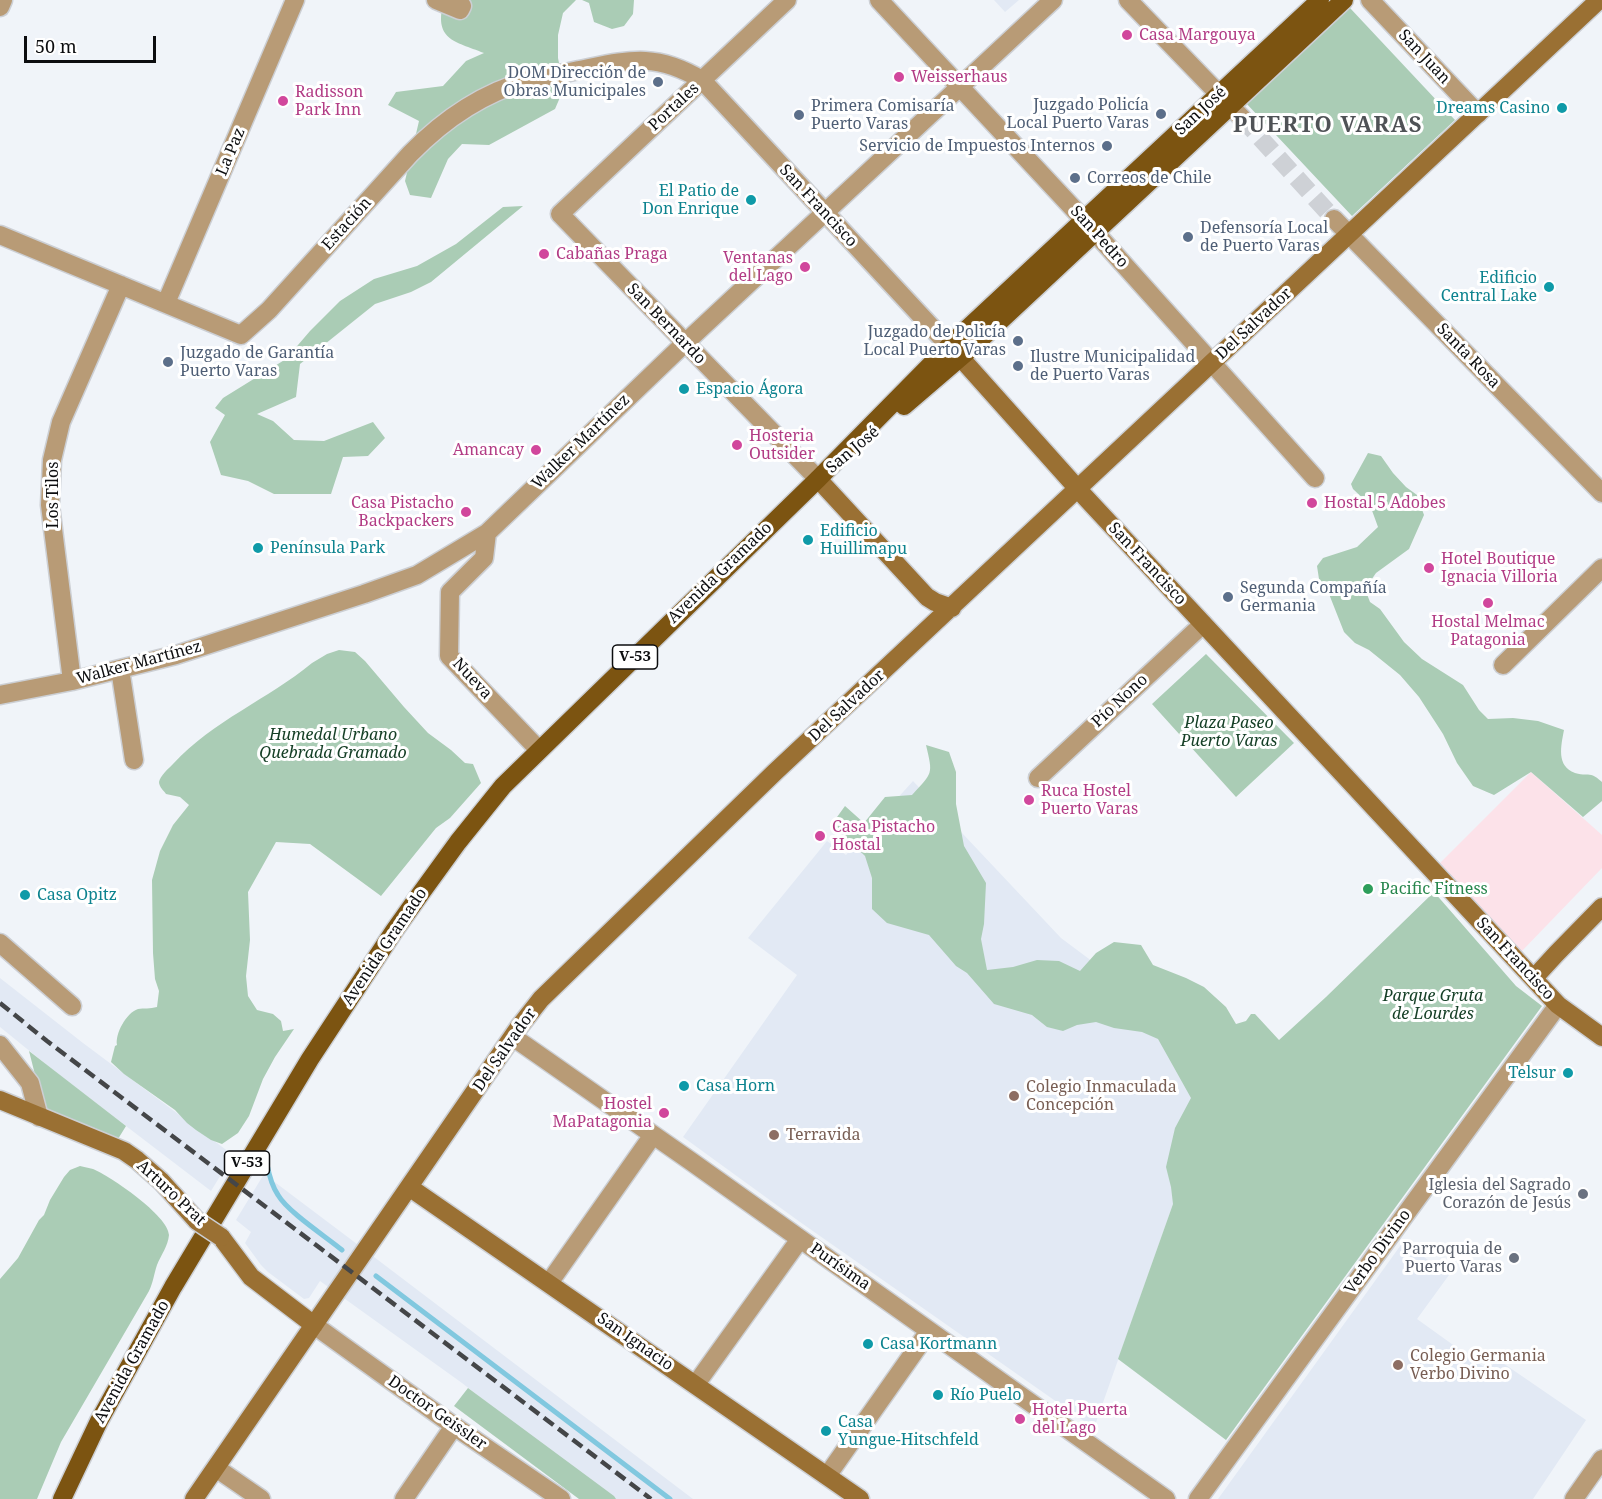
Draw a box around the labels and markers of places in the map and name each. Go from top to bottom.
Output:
place label: Casa Margouya [1139,25,1256,45]
marker: Casa Margouya [1120,28,1134,42]
place label: DOM Dirección de Obras Municipales [504,63,646,101]
place label: Weisserhaus [911,67,1008,87]
marker: Weisserhaus [892,70,906,84]
marker: DOM Dirección de Obras Municipales [651,75,665,89]
place label: Radisson Park Inn [295,82,363,120]
marker: Radisson Park Inn [276,94,290,108]
place label: Juzgado Policía Local Puerto Varas [1007,95,1149,133]
place label: Primera Comisaría Puerto Varas [811,96,955,134]
place label: Dreams Casino [1436,98,1550,118]
marker: Dreams Casino [1555,101,1569,115]
marker: Juzgado Policía Local Puerto Varas [1154,107,1168,121]
marker: Primera Comisaría Puerto Varas [792,108,806,122]
place label: Servicio de Impuestos Internos [859,136,1095,156]
marker: Servicio de Impuestos Internos [1100,139,1114,153]
place label: Correos de Chile [1087,168,1211,188]
marker: Correos de Chile [1068,171,1082,185]
place label: El Patio de Don Enrique [642,181,739,219]
marker: El Patio de Don Enrique [744,193,758,207]
place label: Defensoría Local de Puerto Varas [1200,218,1328,256]
marker: Defensoría Local de Puerto Varas [1181,230,1195,244]
place label: Cabañas Praga [556,244,668,264]
marker: Cabañas Praga [537,247,551,261]
place label: Ventanas del Lago [723,248,793,286]
marker: Ventanas del Lago [798,260,812,274]
place label: Edificio Central Lake [1441,268,1537,306]
marker: Edificio Central Lake [1542,280,1556,294]
place label: Juzgado de Policía Local Puerto Varas [864,322,1006,360]
marker: Juzgado de Policía Local Puerto Varas [1011,334,1025,348]
place label: Juzgado de Garantía Puerto Varas [180,343,334,381]
place label: Ilustre Municipalidad de Puerto Varas [1030,347,1195,385]
marker: Juzgado de Garantía Puerto Varas [161,355,175,369]
marker: Ilustre Municipalidad de Puerto Varas [1011,359,1025,373]
place label: Espacio Ágora [696,379,803,399]
marker: Espacio Ágora [677,382,691,396]
place label: Hosteria Outsider [749,426,815,464]
marker: Hosteria Outsider [730,438,744,452]
place label: Amancay [453,440,524,460]
marker: Amancay [529,443,543,457]
place label: Casa Pistacho Backpackers [351,493,454,531]
place label: Hostal 5 Adobes [1324,493,1446,513]
marker: Hostal 5 Adobes [1305,496,1319,510]
marker: Casa Pistacho Backpackers [459,505,473,519]
place label: Edificio Huillimapu [820,521,907,559]
marker: Edificio Huillimapu [801,533,815,547]
place label: Península Park [270,538,385,558]
marker: Península Park [251,541,265,555]
place label: Hotel Boutique Ignacia Villoria [1441,549,1558,587]
marker: Hotel Boutique Ignacia Villoria [1422,561,1436,575]
place label: Segunda Compañía Germania [1240,578,1387,616]
marker: Segunda Compañía Germania [1221,590,1235,604]
marker: Hostal Melmac Patagonia [1481,596,1495,610]
place label: Hostal Melmac Patagonia [1431,612,1545,650]
place label: Ruca Hostel Puerto Varas [1041,781,1138,819]
marker: Ruca Hostel Puerto Varas [1022,793,1036,807]
place label: Casa Pistacho Hostal [832,817,935,855]
marker: Casa Pistacho Hostal [813,829,827,843]
place label: Pacific Fitness [1380,879,1488,899]
marker: Pacific Fitness [1361,882,1375,896]
place label: Casa Opitz [37,885,117,905]
marker: Casa Opitz [18,888,32,902]
place label: Telsur [1509,1063,1556,1083]
marker: Telsur [1561,1066,1575,1080]
place label: Casa Horn [696,1076,775,1096]
place label: Colegio Inmaculada Concepción [1026,1077,1177,1115]
marker: Casa Horn [677,1079,691,1093]
marker: Colegio Inmaculada Concepción [1007,1089,1021,1103]
place label: Hostel MaPatagonia [552,1094,652,1132]
marker: Hostel MaPatagonia [657,1106,671,1120]
place label: Terravida [786,1125,861,1145]
marker: Terravida [767,1128,781,1142]
place label: Iglesia del Sagrado Corazón de Jesús [1428,1175,1571,1213]
marker: Iglesia del Sagrado Corazón de Jesús [1576,1187,1590,1201]
place label: Parroquia de Puerto Varas [1402,1239,1502,1277]
marker: Parroquia de Puerto Varas [1507,1251,1521,1265]
place label: Casa Kortmann [880,1334,997,1354]
marker: Casa Kortmann [861,1337,875,1351]
place label: Colegio Germania Verbo Divino [1410,1346,1546,1384]
marker: Colegio Germania Verbo Divino [1391,1358,1405,1372]
place label: Río Puelo [950,1385,1022,1405]
marker: Río Puelo [931,1388,945,1402]
place label: Hotel Puerta del Lago [1032,1400,1128,1438]
place label: Casa Yungue-Hitschfeld [838,1412,979,1450]
marker: Hotel Puerta del Lago [1013,1412,1027,1426]
marker: Casa Yungue-Hitschfeld [819,1424,833,1438]

